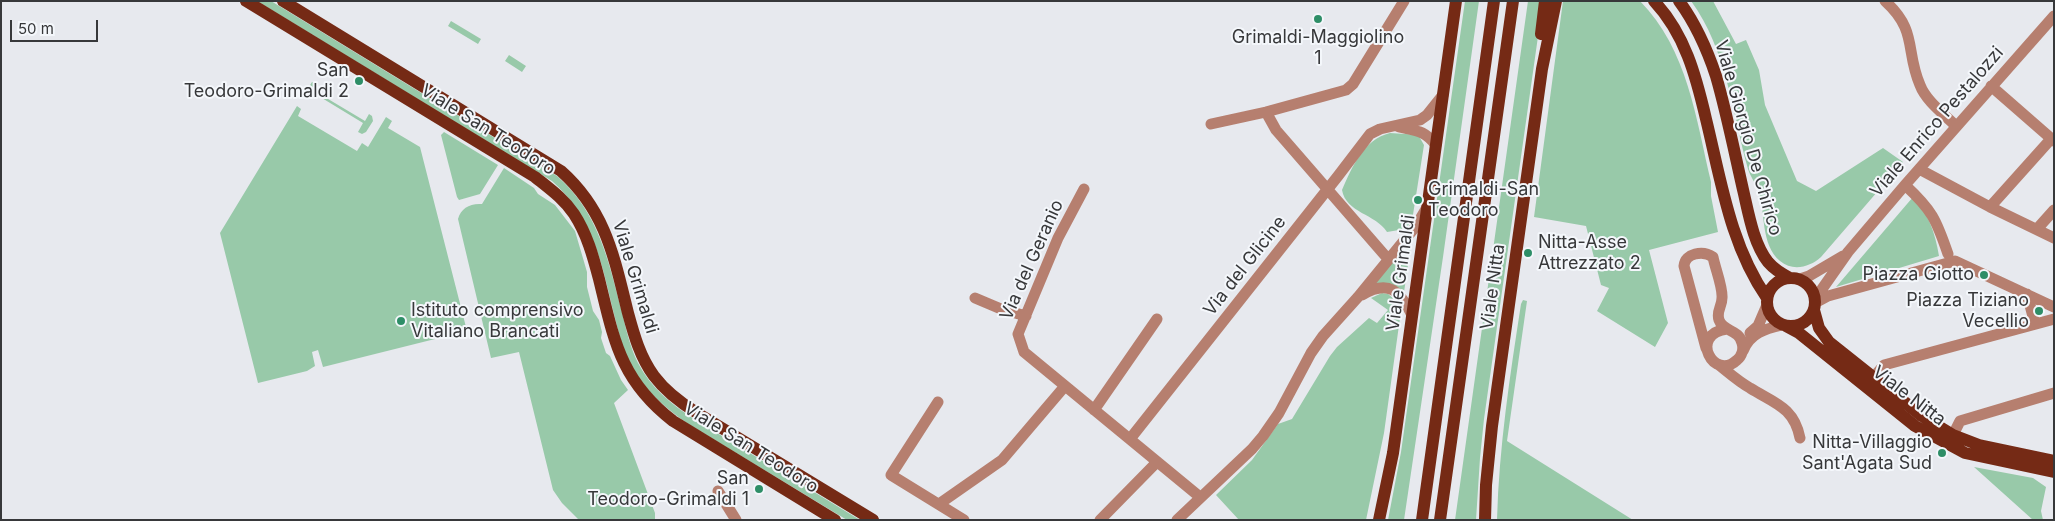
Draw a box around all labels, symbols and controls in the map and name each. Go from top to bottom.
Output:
scale bar [12,10,100,42]
marker: Grimaldi-Maggiolino 1 [1312,13,1324,25]
text: 50 m [18,19,54,38]
place label: Grimaldi-Maggiolino 1 [1232,27,1404,70]
street label: Viale Giorgio De Chirico [1710,38,1786,238]
street label: Viale Enrico Pestalozzi [1866,42,2008,202]
place label: San Teodoro-Grimaldi 2 [184,60,349,102]
marker: San Teodoro-Grimaldi 2 [353,75,365,87]
street label: Viale San Teodoro [417,80,559,180]
place label: Grimaldi-San Teodoro [1428,179,1539,222]
marker: Grimaldi-San Teodoro [1412,194,1424,206]
street label: Via del Geranio [996,196,1068,324]
street label: Via del Glicine [1199,212,1291,320]
street label: Viale Grimaldi [1382,213,1420,333]
street label: Viale Grimaldi [608,218,662,336]
place label: Nitta-Asse Attrezzato 2 [1538,232,1641,274]
street label: Viale Nitta [1476,243,1510,331]
marker: Nitta-Asse Attrezzato 2 [1522,247,1534,259]
place label: Piazza Giotto [1862,264,1974,286]
marker: Piazza Giotto [1978,269,1990,281]
place label: Piazza Tiziano Vecellio [1906,290,2029,332]
place label: Istituto comprensivo Vitaliano Brancati [411,300,584,342]
marker: Piazza Tiziano Vecellio [2033,305,2045,317]
marker: Istituto comprensivo Vitaliano Brancati [395,315,407,327]
street label: Viale Nitta [1868,361,1950,431]
street label: Viale San Teodoro [680,398,822,498]
place label: Nitta-Villaggio Sant'Agata Sud [1802,432,1932,474]
marker: Nitta-Villaggio Sant'Agata Sud [1936,447,1948,459]
place label: San Teodoro-Grimaldi 1 [587,468,749,510]
marker: San Teodoro-Grimaldi 1 [753,483,765,495]

